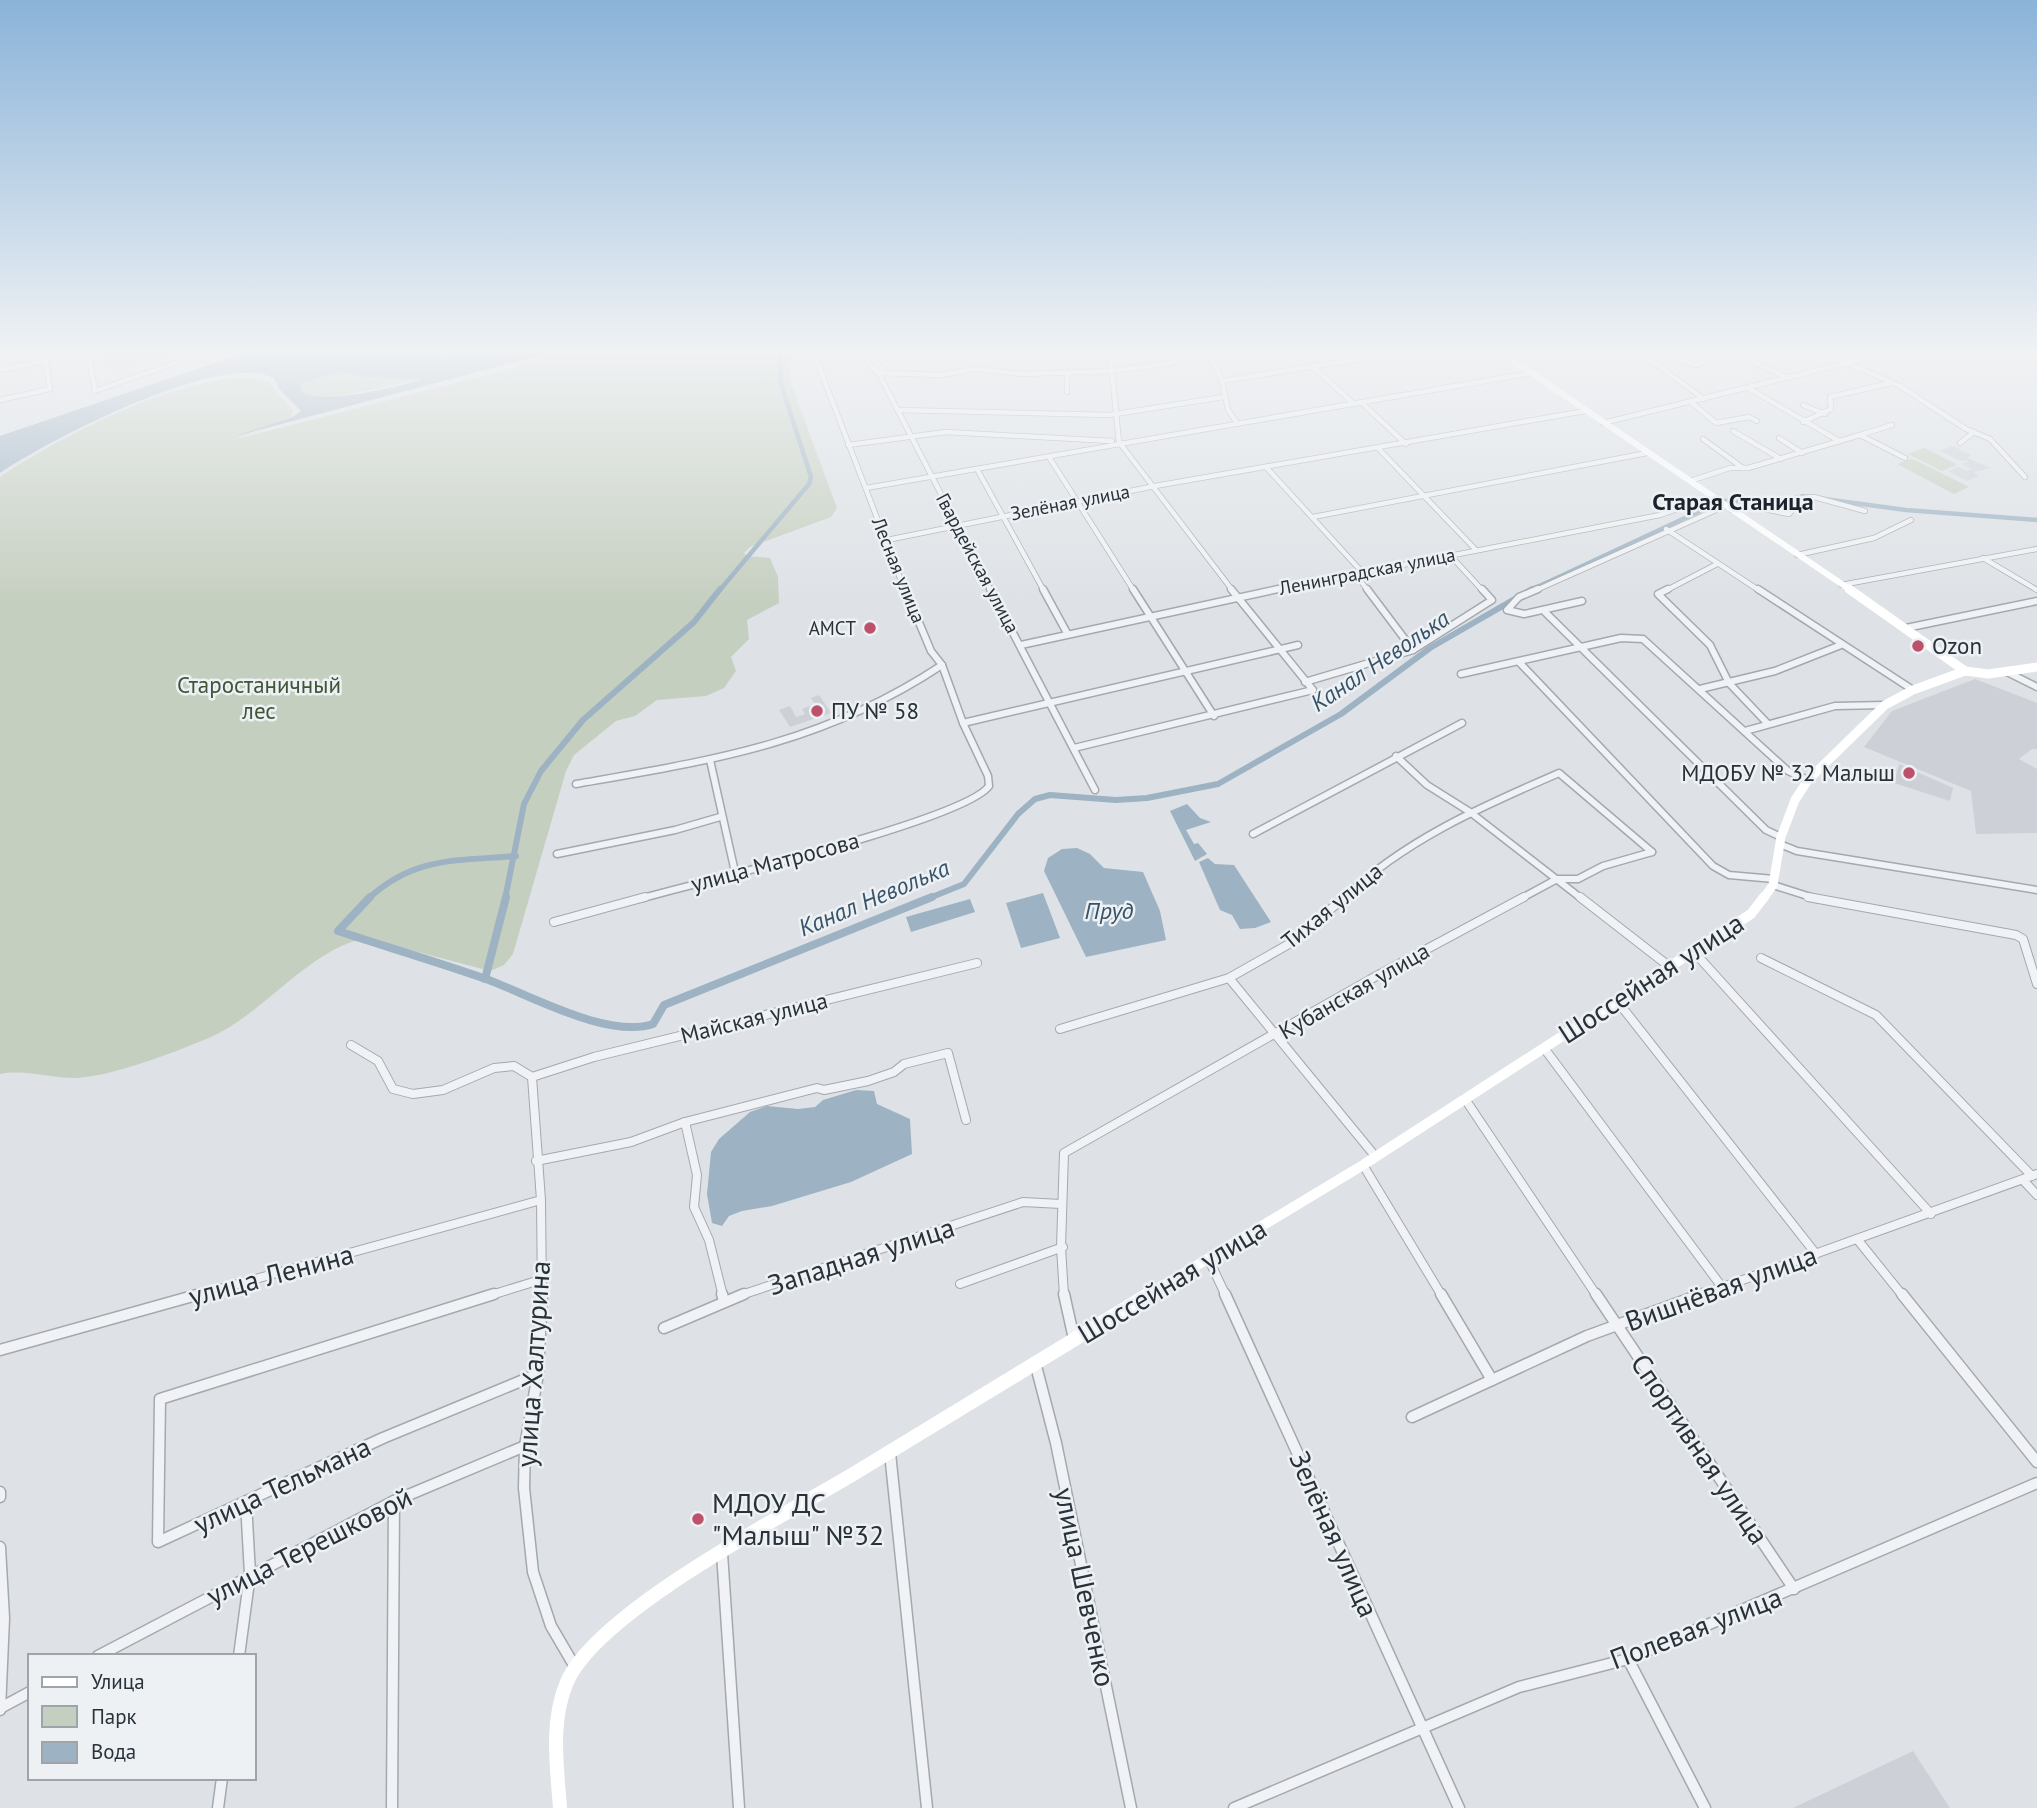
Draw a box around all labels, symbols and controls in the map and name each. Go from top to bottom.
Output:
street label: Зелёная улица [1008,479,1132,525]
district label: Старая Станица [1652,486,1814,517]
street label: Гвардейская улица [931,489,1025,637]
street label: Лесная улица [867,513,931,626]
street label: Ленинградская улица [1276,542,1457,600]
water label: Канал Неволька [1304,603,1455,718]
place label: АМСТ [809,616,856,640]
marker: АМСТ [862,620,878,636]
place label: Ozon [1932,631,1982,660]
marker: Ozon [1910,638,1926,654]
park label: Старостаничный лес [177,670,341,725]
place label: ПУ № 58 [831,696,919,725]
marker: ПУ № 58 [809,703,825,719]
place label: МДОБУ № 32 Малыш [1681,758,1895,787]
marker: МДОБУ № 32 Малыш [1901,765,1917,781]
street label: улица Матросова [687,825,862,898]
water label: Канал Неволька [794,852,954,943]
street label: Тихая улица [1275,856,1388,955]
water label: Пруд [1085,895,1134,926]
street label: Шоссейная улица [1551,904,1751,1051]
street label: Кубанская улица [1273,936,1434,1045]
street label: Майская улица [677,985,830,1050]
street label: Западная улица [763,1208,959,1303]
street label: Шоссейная улица [1070,1210,1273,1352]
street label: улица Ленина [184,1235,358,1314]
street label: Вишнёвая улица [1620,1236,1822,1339]
street label: улица Халтурина [507,1259,558,1468]
street label: Спортивная улица [1623,1346,1778,1551]
street label: улица Тельмана [187,1427,376,1542]
street label: Зелёная улица [1281,1445,1388,1623]
street label: улица Терешковой [200,1478,418,1613]
place label: МДОУ ДС "Малыш" №32 [712,1484,884,1553]
street label: улица Шевченко [1046,1484,1125,1690]
marker: МДОУ ДС "Малыш" №32 [690,1511,706,1527]
street label: Полевая улица [1604,1578,1787,1677]
legend [28,1654,256,1780]
text: Улица [91,1668,145,1695]
text: Парк [91,1703,137,1730]
text: Вода [91,1738,136,1765]

